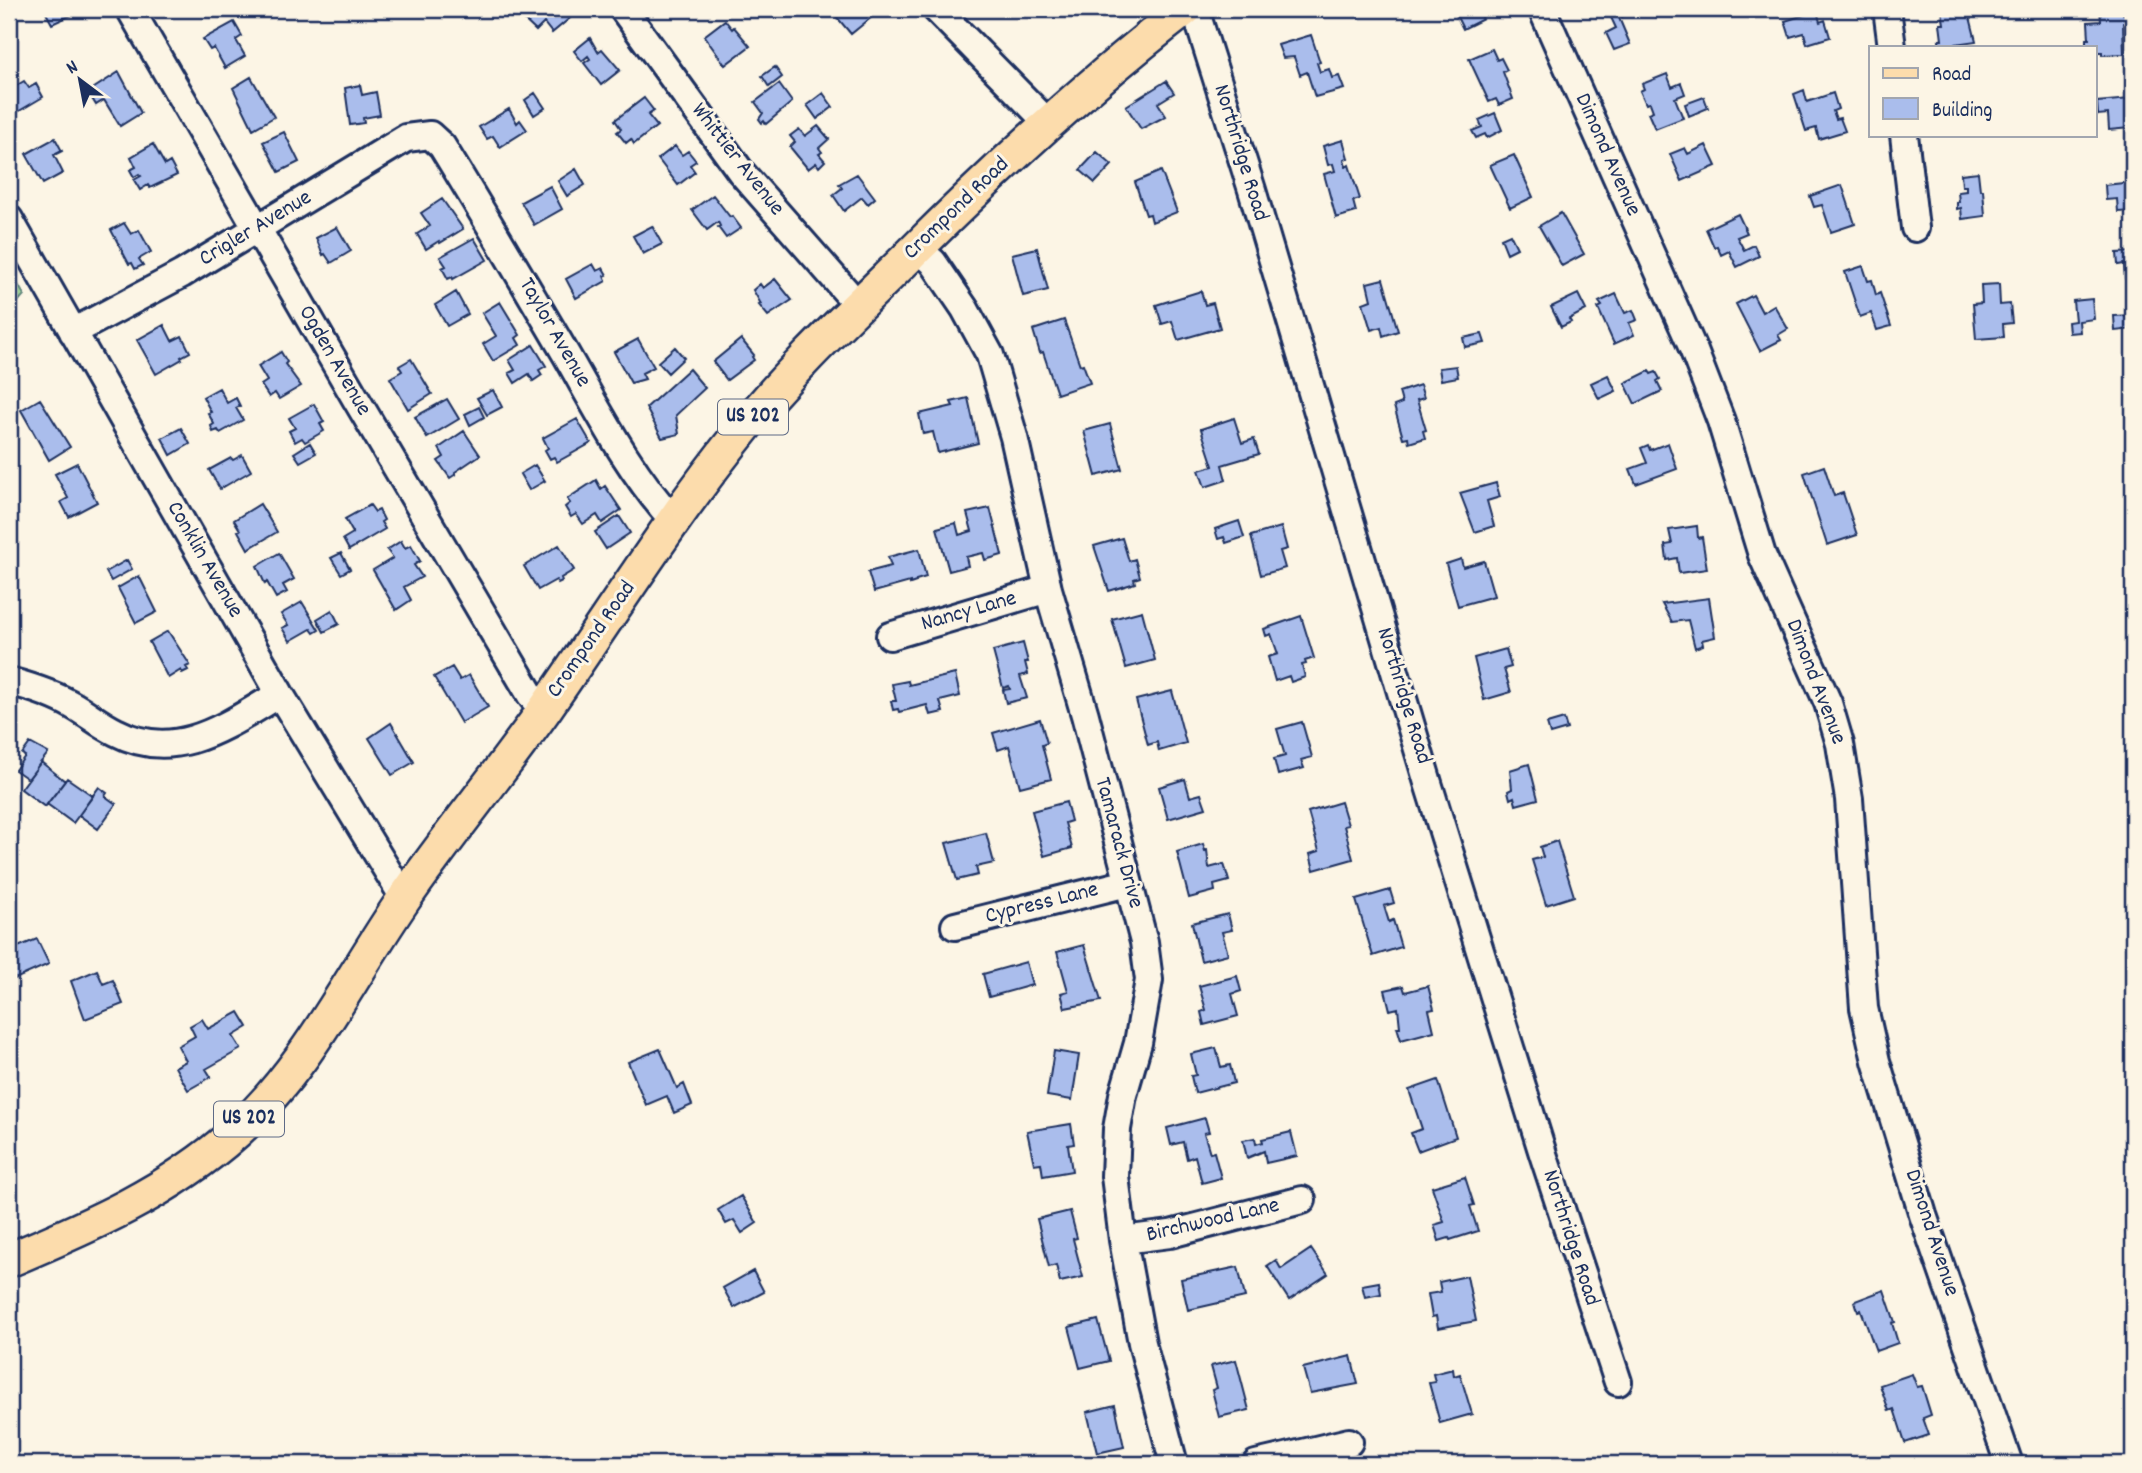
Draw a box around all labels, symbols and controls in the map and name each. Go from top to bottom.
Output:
north arrow [46,46,116,116]
legend [1869,46,2096,136]
text: N [62,55,84,82]
text: Road [1932,61,1971,91]
street label: Northridge Road [1204,81,1276,225]
street label: Dimond Avenue [1565,88,1649,222]
street label: Whittier Avenue [682,96,792,224]
text: Building [1932,97,1992,127]
street label: Crompond Road [896,150,1018,268]
street label: Crigler Avenue [193,182,319,276]
street label: Taylor Avenue [509,272,599,394]
street label: Ogden Avenue [289,299,379,423]
road number: US 202 [718,400,788,434]
street label: Conklin Avenue [157,495,251,625]
street label: Crompond Road [539,575,645,705]
street label: Nancy Lane [918,583,1020,641]
street label: Dimond Avenue [1776,615,1854,749]
street label: Northridge Road [1367,624,1439,768]
street label: Tamarack Drive [1085,774,1151,912]
street label: Cypress Lane [982,874,1102,934]
road number: US 202 [214,1102,284,1136]
street label: Dimond Avenue [1895,1165,1967,1301]
street label: Northridge Road [1532,1166,1608,1310]
street label: Birchwood Lane [1143,1190,1283,1252]

